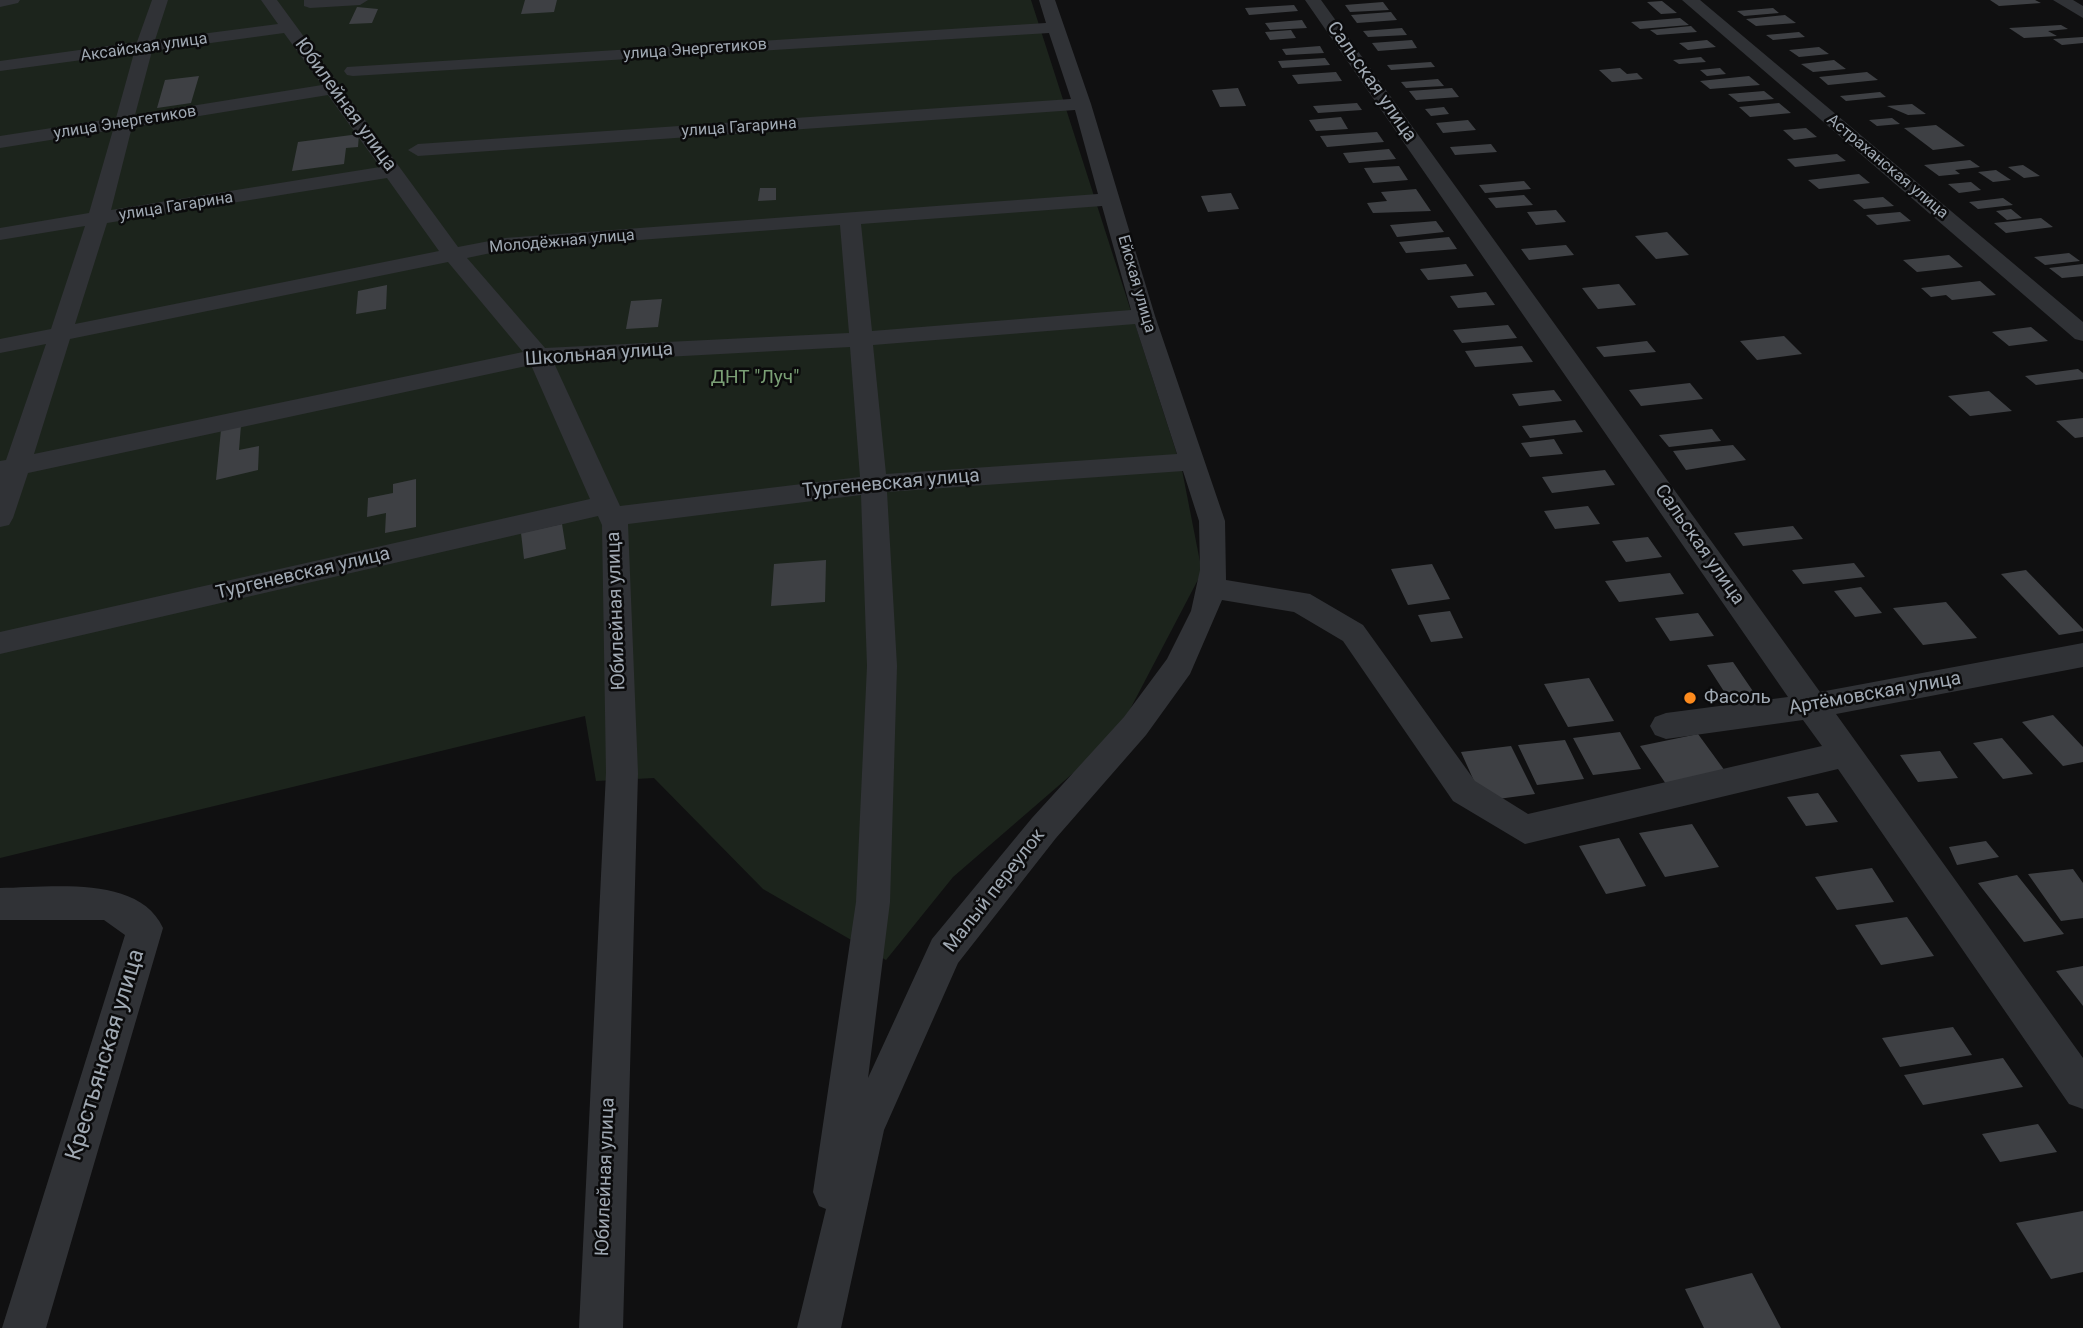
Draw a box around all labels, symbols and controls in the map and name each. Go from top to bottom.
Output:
street label: Сальская улица [1321,17,1421,147]
street label: Аксайская улица [79,30,209,66]
street label: Юбилейная улица [289,34,401,176]
street label: улица Энергетиков [622,35,768,65]
street label: улица Энергетиков [52,102,198,144]
street label: Астраханская улица [1822,111,1952,223]
street label: улица Гагарина [681,114,797,142]
street label: улица Гагарина [118,188,234,226]
street label: Молодёжная улица [489,226,635,258]
street label: Ейская улица [1113,233,1159,335]
street label: Школьная улица [524,338,674,372]
park label: ДНТ "Луч" [711,367,799,389]
street label: Тургеневская улица [801,465,981,503]
street label: Сальская улица [1649,480,1749,610]
street label: Юбилейная улица [603,531,631,691]
street label: Тургеневская улица [214,543,392,605]
street label: Артёмовская улица [1787,668,1963,720]
place label: Фасоль [1704,687,1771,709]
marker: Фасоль [1682,690,1698,706]
street label: Малый переулок [940,825,1050,957]
street label: Крестьянская улица [61,946,151,1164]
street label: Юбилейная улица [592,1097,620,1257]

